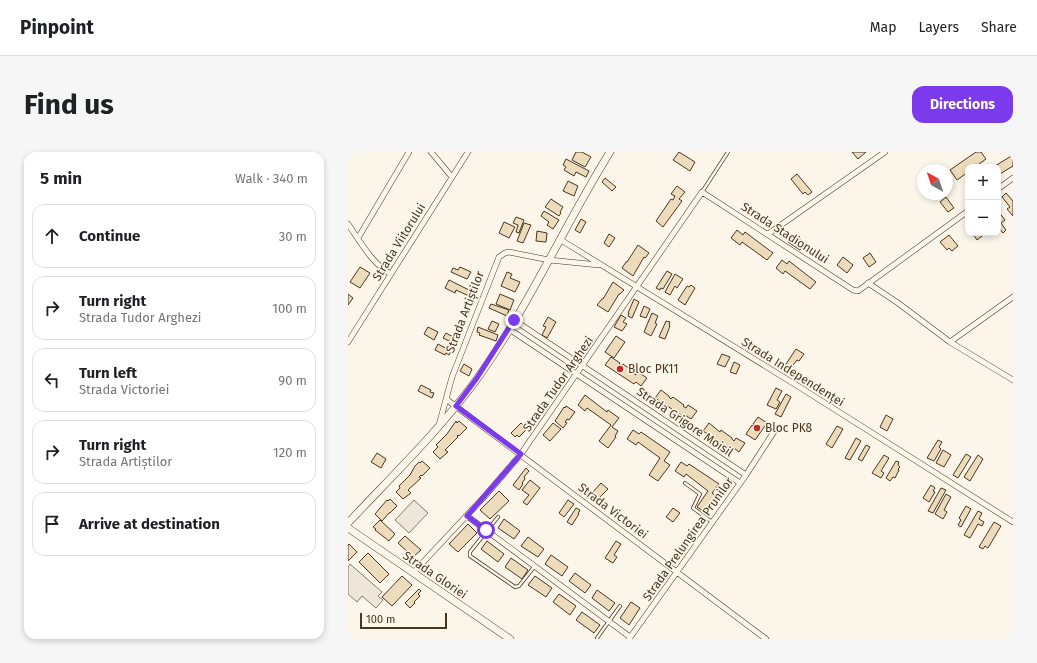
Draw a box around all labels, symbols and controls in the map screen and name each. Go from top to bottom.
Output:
text: Pinpoint [20,16,94,39]
text: Map [870,19,896,36]
text: Layers [918,19,959,36]
text: Share [981,19,1017,36]
button: Directions [912,86,1013,123]
text: Find us [24,88,114,121]
north arrow [917,164,953,200]
map controls [965,164,1001,236]
button: + [965,164,1001,200]
text: 5 min [40,168,82,189]
text: Walk · 340 m [235,171,308,186]
street label: Strada Stadionului [739,200,831,266]
button: − [965,200,1001,236]
street label: Strada Viitorului [370,201,428,283]
icon: ahead [41,225,63,247]
text: Continue [79,227,140,245]
text: 30 m [279,229,307,244]
street label: Strada Artiștilor [443,269,488,355]
text: Turn right [79,292,146,310]
icon: right [41,297,63,319]
text: 100 m [272,301,307,316]
text: Strada Tudor Arghezi [79,310,201,325]
route end [505,311,523,329]
street label: Strada Tudor Arghezi [520,334,596,434]
street label: Strada Independenței [739,335,847,410]
place label: Bloc PK11 [628,362,678,376]
text: Turn left [79,364,137,382]
marker: Bloc PK11 [615,364,625,374]
icon: left [41,369,63,391]
text: 90 m [278,373,307,388]
text: Strada Victoriei [79,382,169,397]
street label: Strada Grigore Moisil [634,384,736,460]
place label: Bloc PK8 [765,421,813,435]
marker: Bloc PK8 [752,423,762,433]
text: Turn right [79,436,146,454]
icon: right [41,441,63,463]
text: 120 m [273,445,307,460]
text: Strada Artiștilor [79,454,172,469]
street label: Strada Prelungirea Prunilor [640,474,736,603]
street label: Strada Victoriei [575,480,651,542]
icon: arrive [41,513,63,535]
text: Arrive at destination [79,515,220,533]
route start [477,521,495,539]
street label: Strada Gloriei [400,548,470,602]
scale bar [360,611,447,630]
text: 100 m [366,613,395,626]

